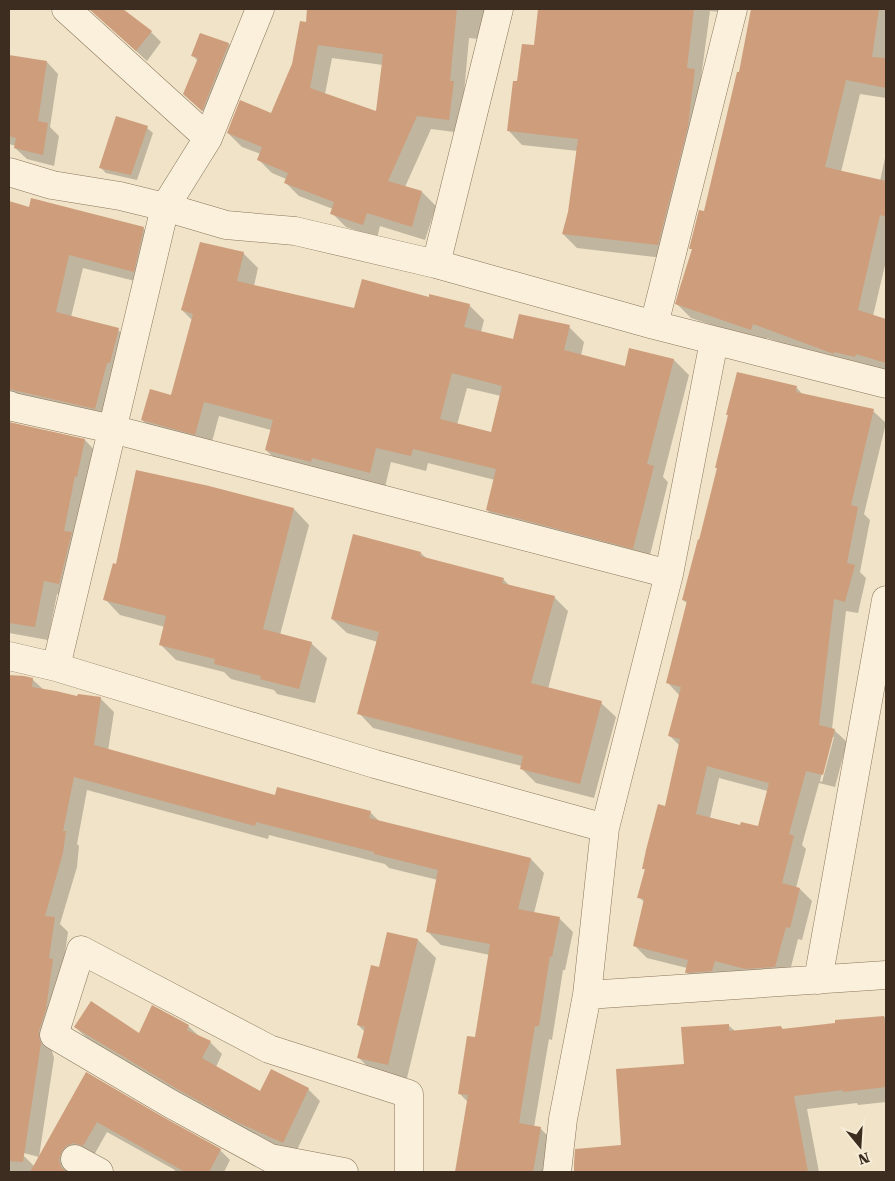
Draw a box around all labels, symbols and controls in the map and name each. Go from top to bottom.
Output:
north arrow [835,1121,885,1171]
text: N [856,1149,872,1168]

